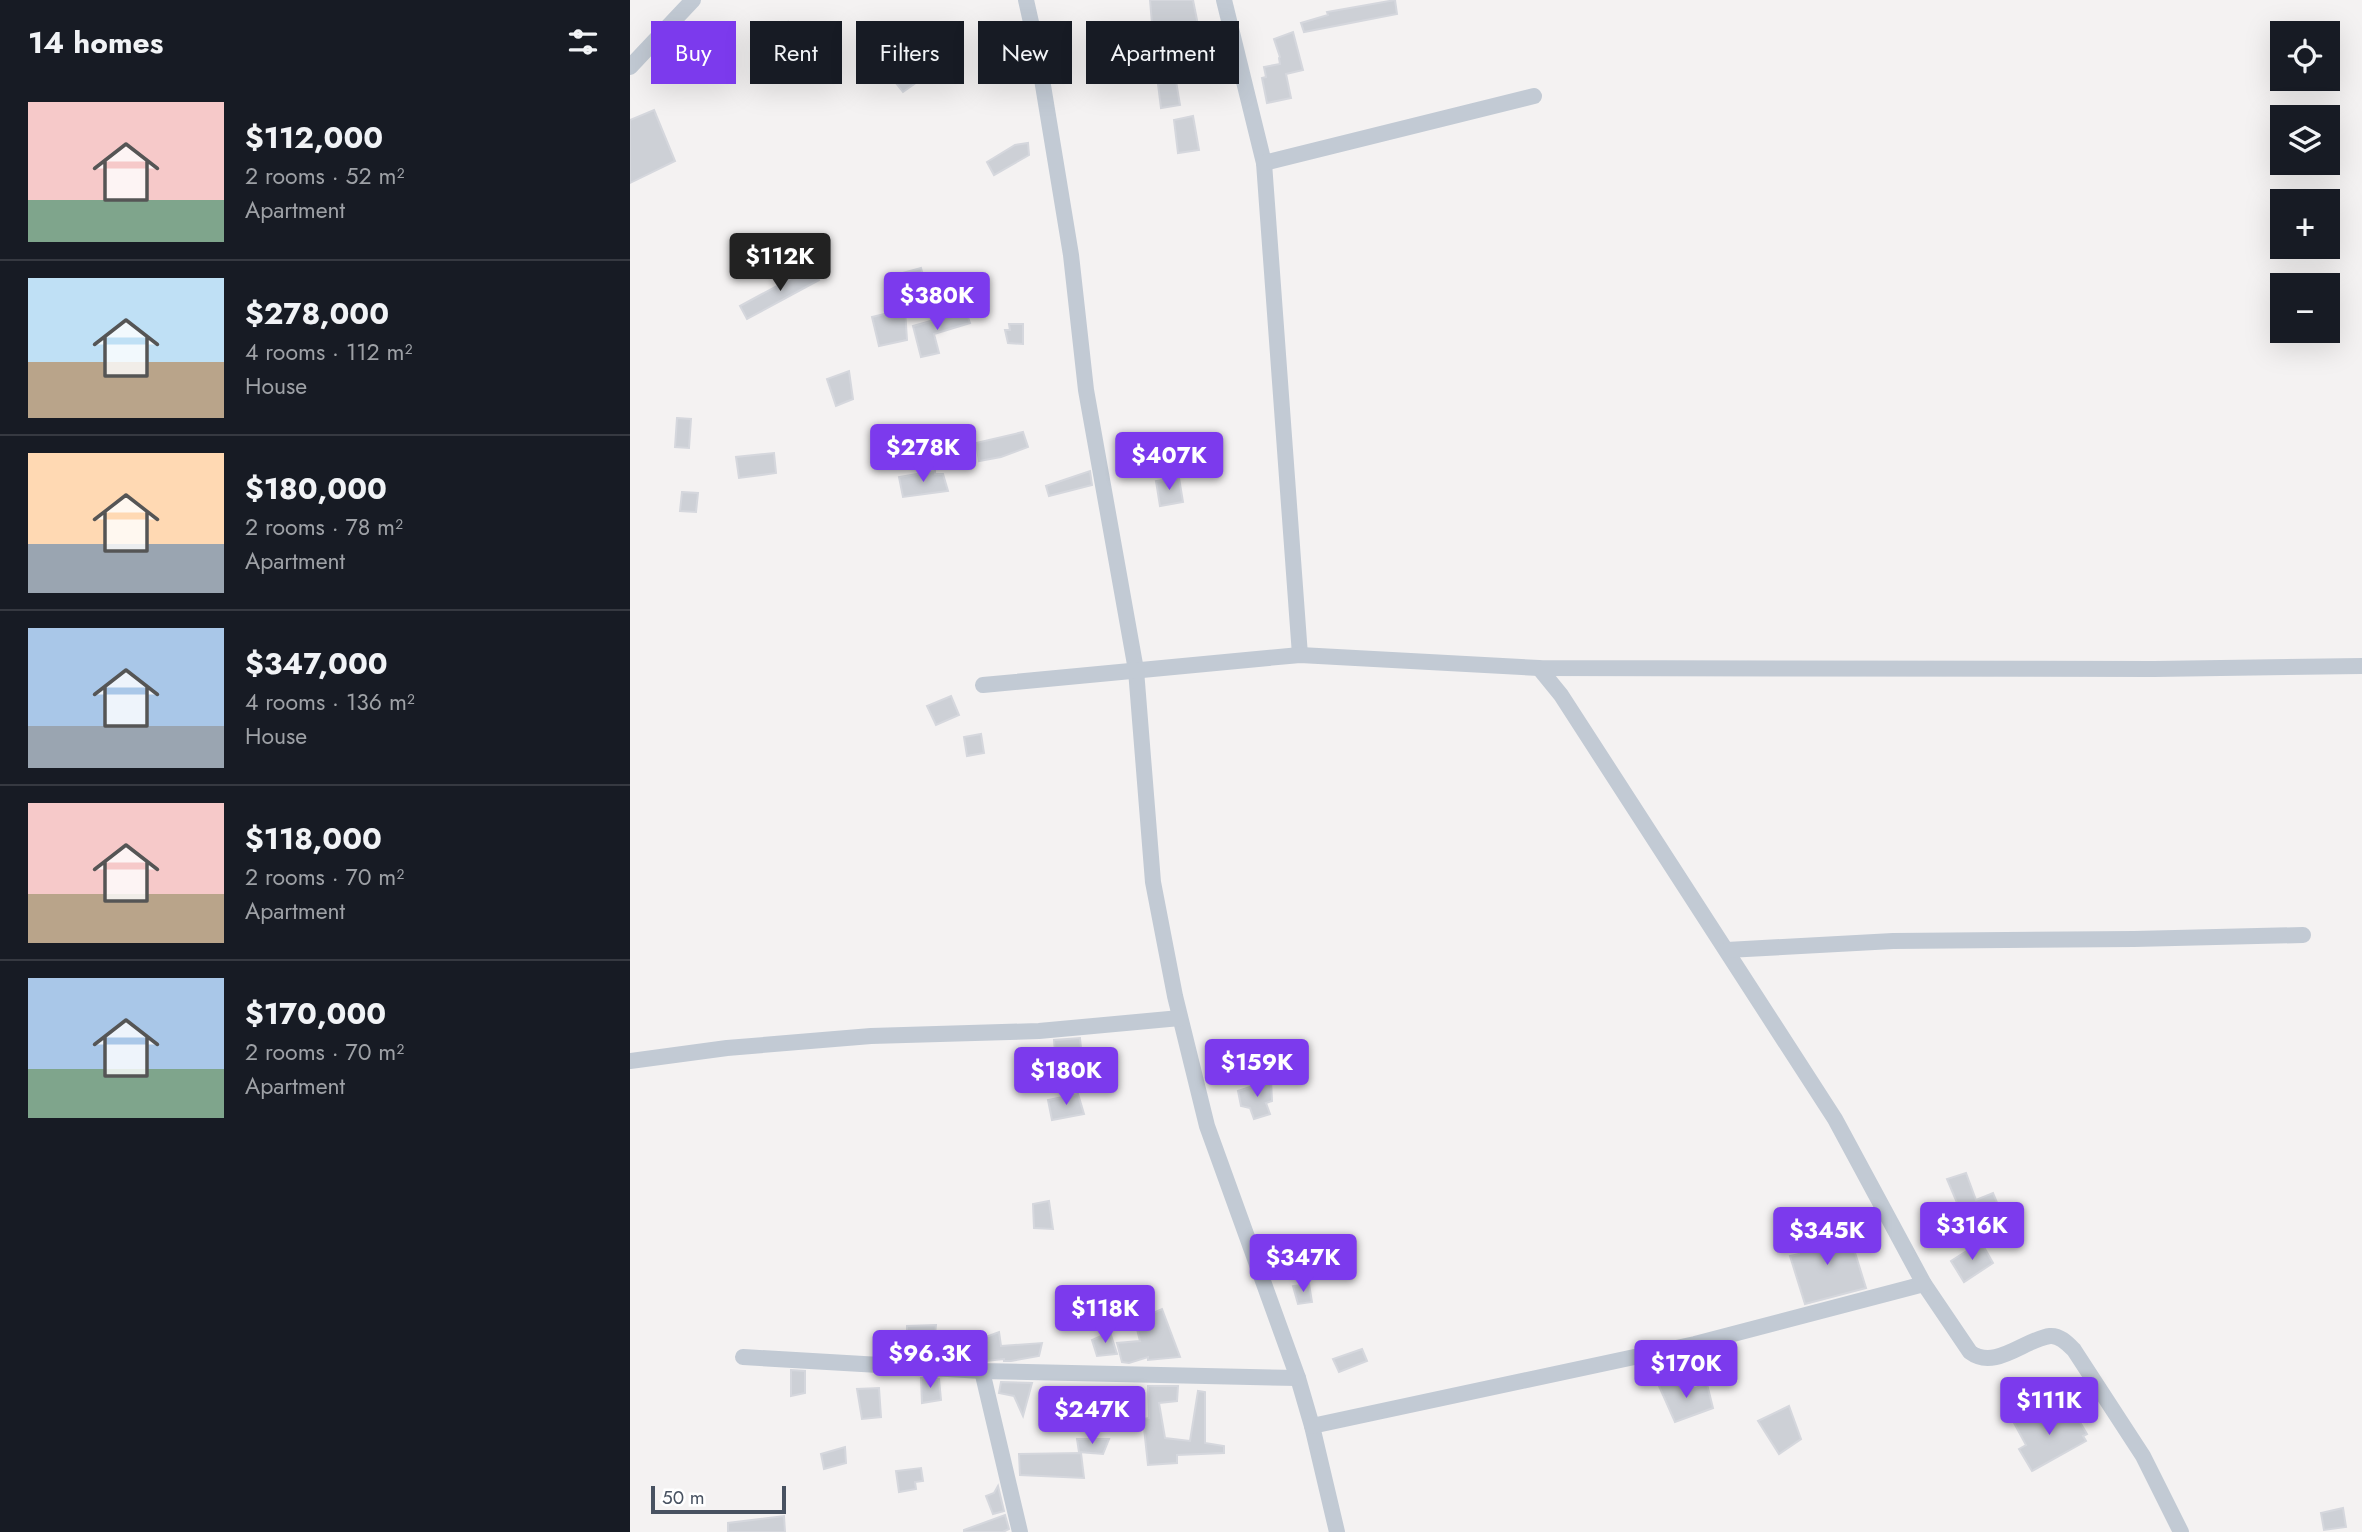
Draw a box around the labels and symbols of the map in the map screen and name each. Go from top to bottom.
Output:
pin: $112K [731,233,829,293]
pin: $380K [888,272,986,332]
pin: $278K [874,424,972,484]
pin: $407K [1120,433,1218,492]
pin: $159K [1208,1040,1306,1099]
pin: $180K [1017,1048,1115,1107]
pin: $316K [1923,1202,2021,1262]
pin: $345K [1778,1208,1876,1267]
pin: $347K [1254,1234,1352,1294]
pin: $118K [1056,1286,1154,1345]
pin: $96.3K [873,1330,987,1390]
pin: $170K [1637,1340,1735,1400]
pin: $111K [2000,1378,2098,1437]
pin: $247K [1043,1386,1141,1446]
scale bar [651,1483,786,1515]

